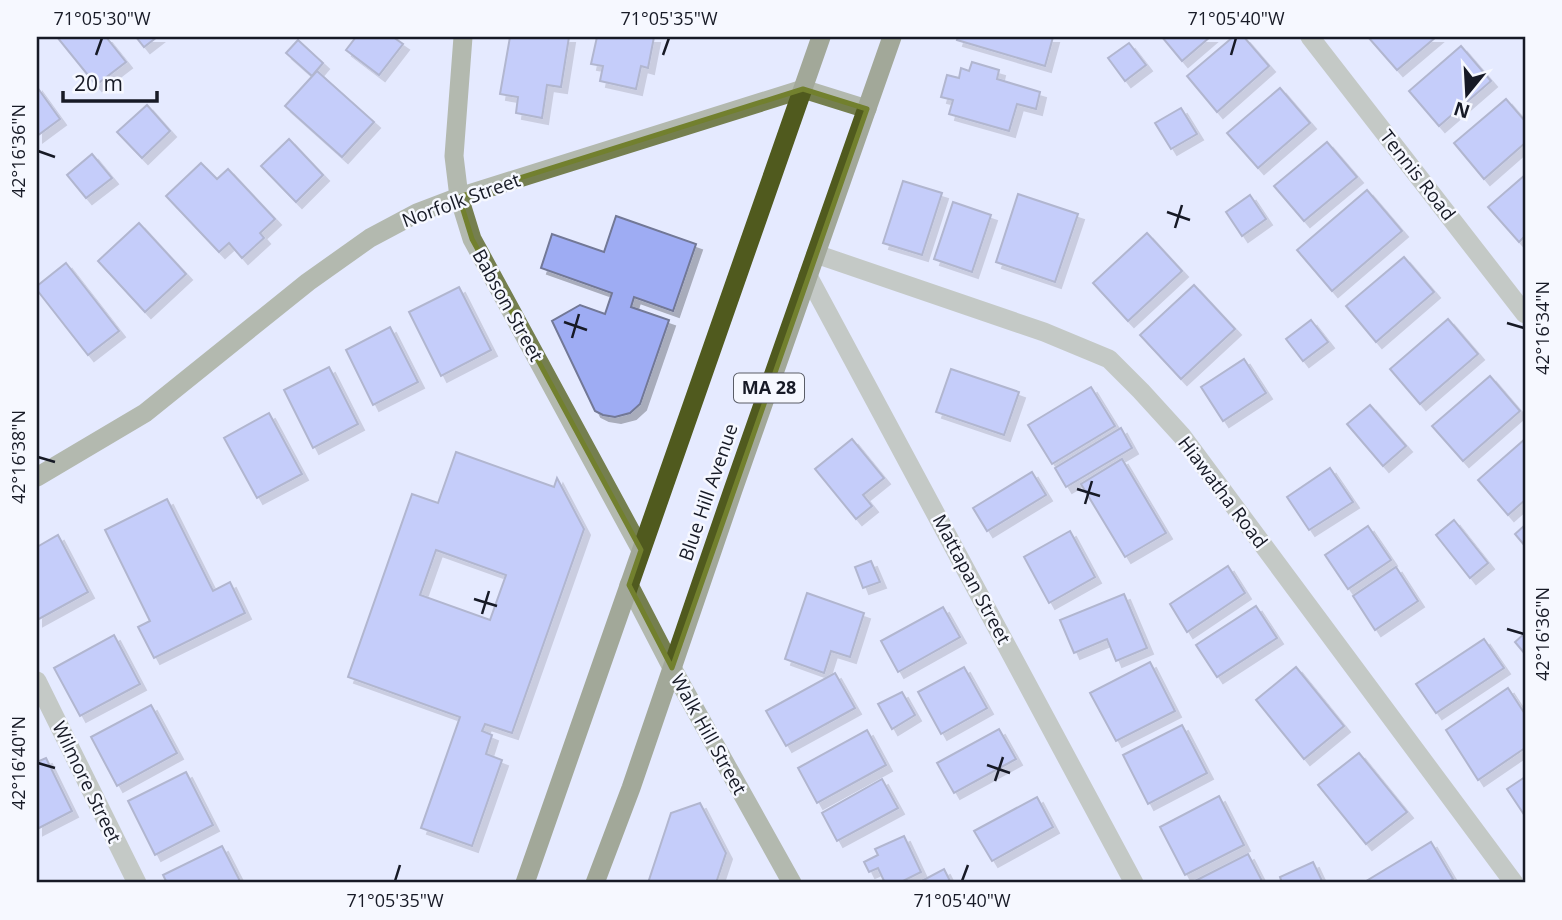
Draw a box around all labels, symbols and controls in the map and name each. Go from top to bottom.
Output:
text: 71°05'30"W [53,6,151,30]
text: 71°05'35"W [620,6,718,30]
text: 71°05'40"W [1187,6,1285,30]
scale bar [63,60,158,104]
north arrow [1432,60,1502,130]
text: 20 m [74,69,123,97]
text: N [1450,95,1473,125]
text: 42°16'36"N [6,104,30,198]
street label: Tennis Road [1374,124,1462,226]
street label: Norfolk Street [398,166,524,233]
street label: Babson Street [466,244,550,366]
text: 42°16'34"N [1530,281,1554,375]
road number: MA 28 [734,374,804,402]
text: 42°16'38"N [6,410,30,504]
street label: Blue Hill Avenue [672,420,744,564]
street label: Hiawatha Road [1172,431,1274,553]
street label: Mattapan Street [927,510,1017,649]
text: 42°16'36"N [1530,587,1554,681]
street label: Walk Hill Street [665,669,753,799]
text: 42°16'40"N [6,716,30,810]
street label: Wilmore Street [46,717,128,847]
text: 71°05'35"W [346,888,444,912]
text: 71°05'40"W [913,888,1011,912]

